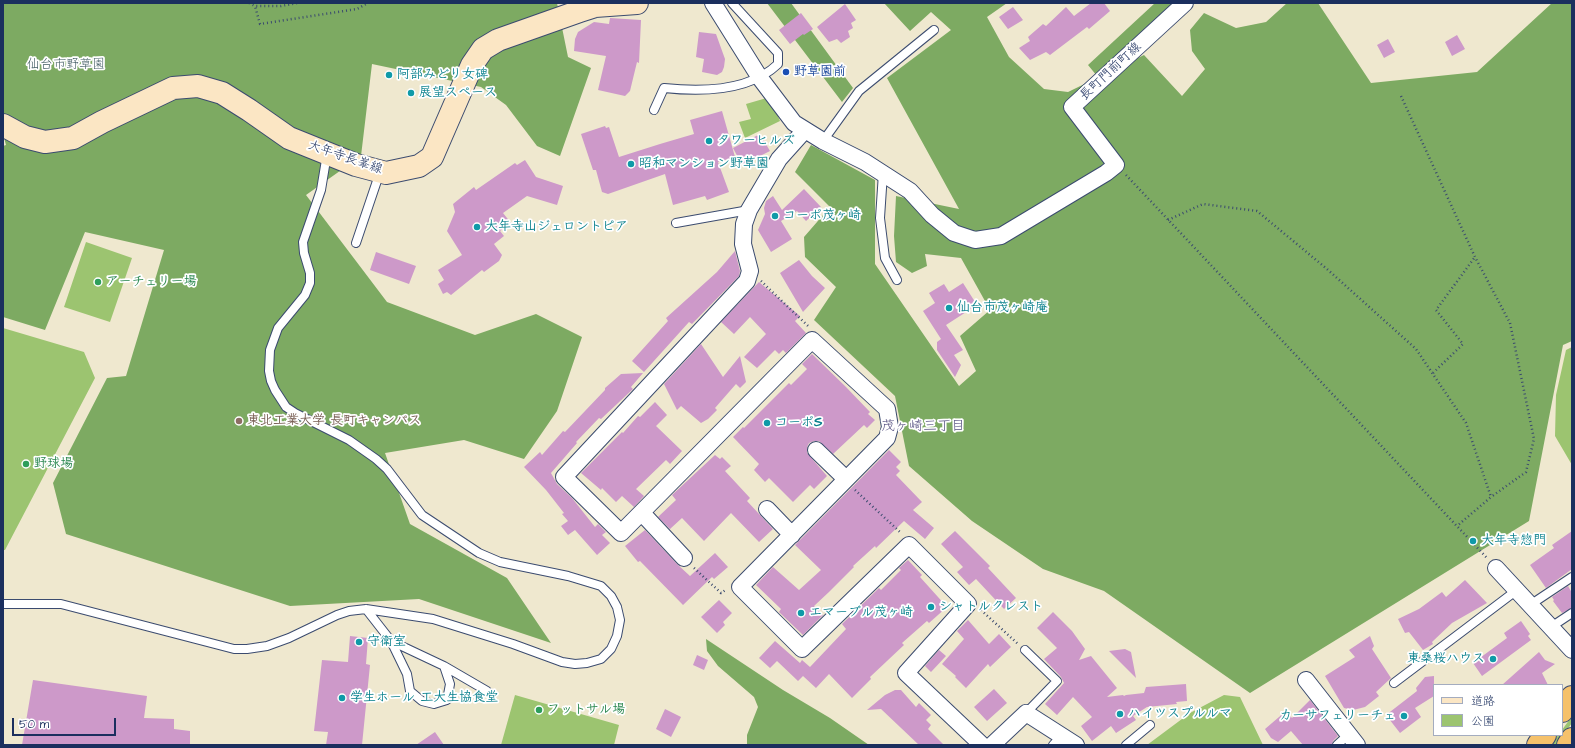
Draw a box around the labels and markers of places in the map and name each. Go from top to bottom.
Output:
place label: 野草園前 [794,64,846,80]
place label: 阿部みどり女碑 [397,67,488,83]
marker: 野草園前 [781,67,791,77]
marker: 阿部みどり女碑 [384,70,394,80]
place label: 展望スペース [419,85,497,101]
marker: 展望スペース [406,88,416,98]
place label: タワーヒルズ [717,133,795,149]
marker: タワーヒルズ [704,136,714,146]
place label: 昭和マンション野草園 [639,156,769,172]
marker: 昭和マンション野草園 [626,159,636,169]
place label: コーポ茂ヶ崎 [783,208,861,224]
marker: コーポ茂ヶ崎 [770,211,780,221]
place label: 大年寺山ジェロントピア [485,219,628,235]
marker: 大年寺山ジェロントピア [472,222,482,232]
place label: アーチェリー場 [106,274,196,290]
marker: アーチェリー場 [93,277,103,287]
place label: 仙台市茂ヶ崎庵 [957,300,1048,316]
marker: 仙台市茂ヶ崎庵 [944,303,954,313]
place label: 東北工業大学 長町キャンパス [247,413,421,429]
place label: コーポS [775,415,822,431]
marker: 東北工業大学 長町キャンパス [234,416,244,426]
marker: コーポS [762,418,772,428]
place label: 野球場 [34,456,73,472]
marker: 野球場 [21,459,31,469]
place label: 大年寺惣門 [1481,533,1546,549]
marker: 大年寺惣門 [1468,536,1478,546]
place label: シャトルクレスト [939,599,1043,615]
marker: シャトルクレスト [926,602,936,612]
place label: エマーブル茂ヶ崎 [809,605,913,621]
marker: エマーブル茂ヶ崎 [796,608,806,618]
place label: 守衛室 [367,634,406,650]
marker: 守衛室 [354,637,364,647]
place label: 東桑桜ハウス [1407,651,1485,667]
marker: 東桑桜ハウス [1488,654,1498,664]
place label: 学生ホール 工大生協食堂 [350,690,498,706]
marker: 学生ホール 工大生協食堂 [337,693,347,703]
place label: フットサル場 [547,702,625,718]
marker: フットサル場 [534,705,544,715]
place label: ハイツスプルルマ [1128,706,1232,722]
place label: カーサフェリーチェ [1279,708,1396,724]
marker: ハイツスプルルマ [1115,709,1125,719]
marker: カーサフェリーチェ [1399,711,1409,721]

